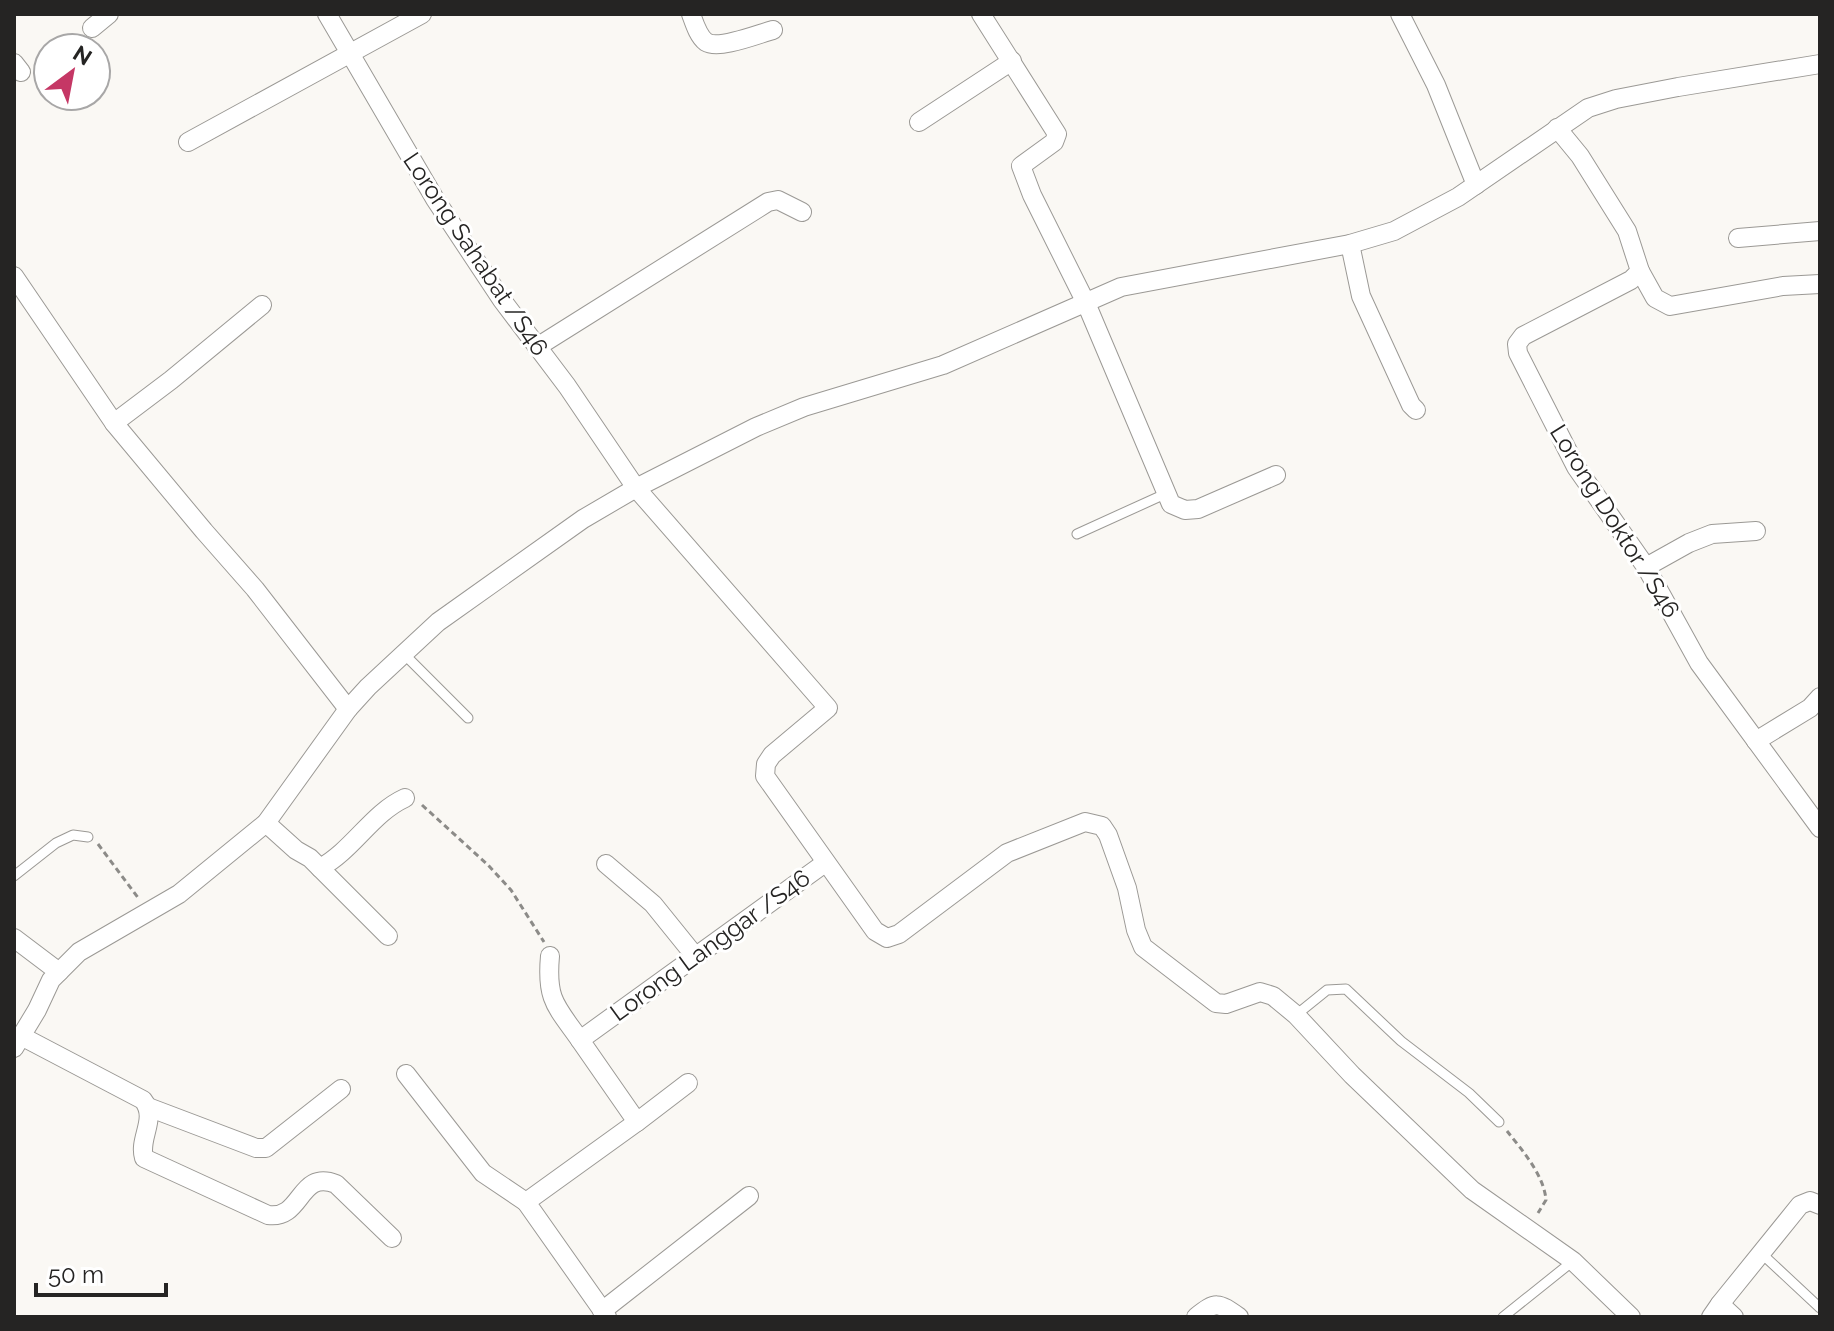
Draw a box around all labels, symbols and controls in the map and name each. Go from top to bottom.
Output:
north arrow [32,32,112,112]
text: N [69,40,97,71]
street label: Lorong Sahabat /S46 [397,147,555,361]
street label: Lorong Doktor /S46 [1544,419,1686,623]
street label: Lorong Langgar /S46 [605,863,815,1027]
scale bar [36,1247,166,1297]
text: 50 m [48,1260,104,1289]

